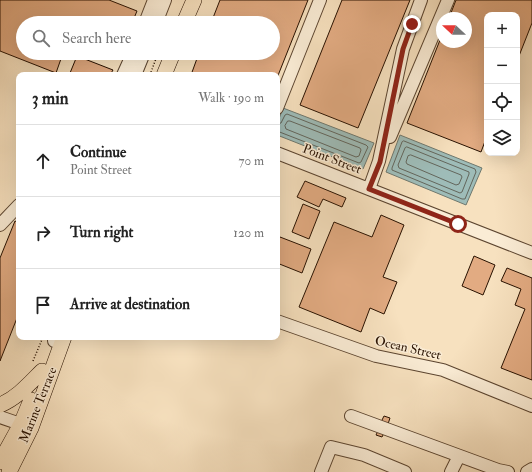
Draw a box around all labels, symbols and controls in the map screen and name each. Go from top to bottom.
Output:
north arrow [436,12,472,48]
map controls [484,12,520,156]
button: + [484,12,520,48]
route end [403,15,421,33]
search box [16,16,280,60]
icon: search [30,27,52,49]
text: Search here [62,29,131,48]
button: − [484,48,520,84]
button: locate [484,84,520,120]
text: 3 min [32,88,69,109]
text: Walk · 190 m [198,90,264,106]
button: layers [484,120,520,156]
street label: Point Street [300,140,364,178]
text: Continue [70,143,126,162]
icon: ahead [32,150,54,172]
text: 70 m [239,153,264,169]
text: Point Street [70,162,132,178]
route start [449,215,467,233]
icon: right [32,222,54,244]
text: Turn right [70,223,133,242]
text: 120 m [233,225,264,241]
icon: arrive [32,294,54,316]
text: Arrive at destination [70,295,190,314]
street label: Ocean Street [373,333,443,363]
street label: Marine Terrace [16,364,61,445]

